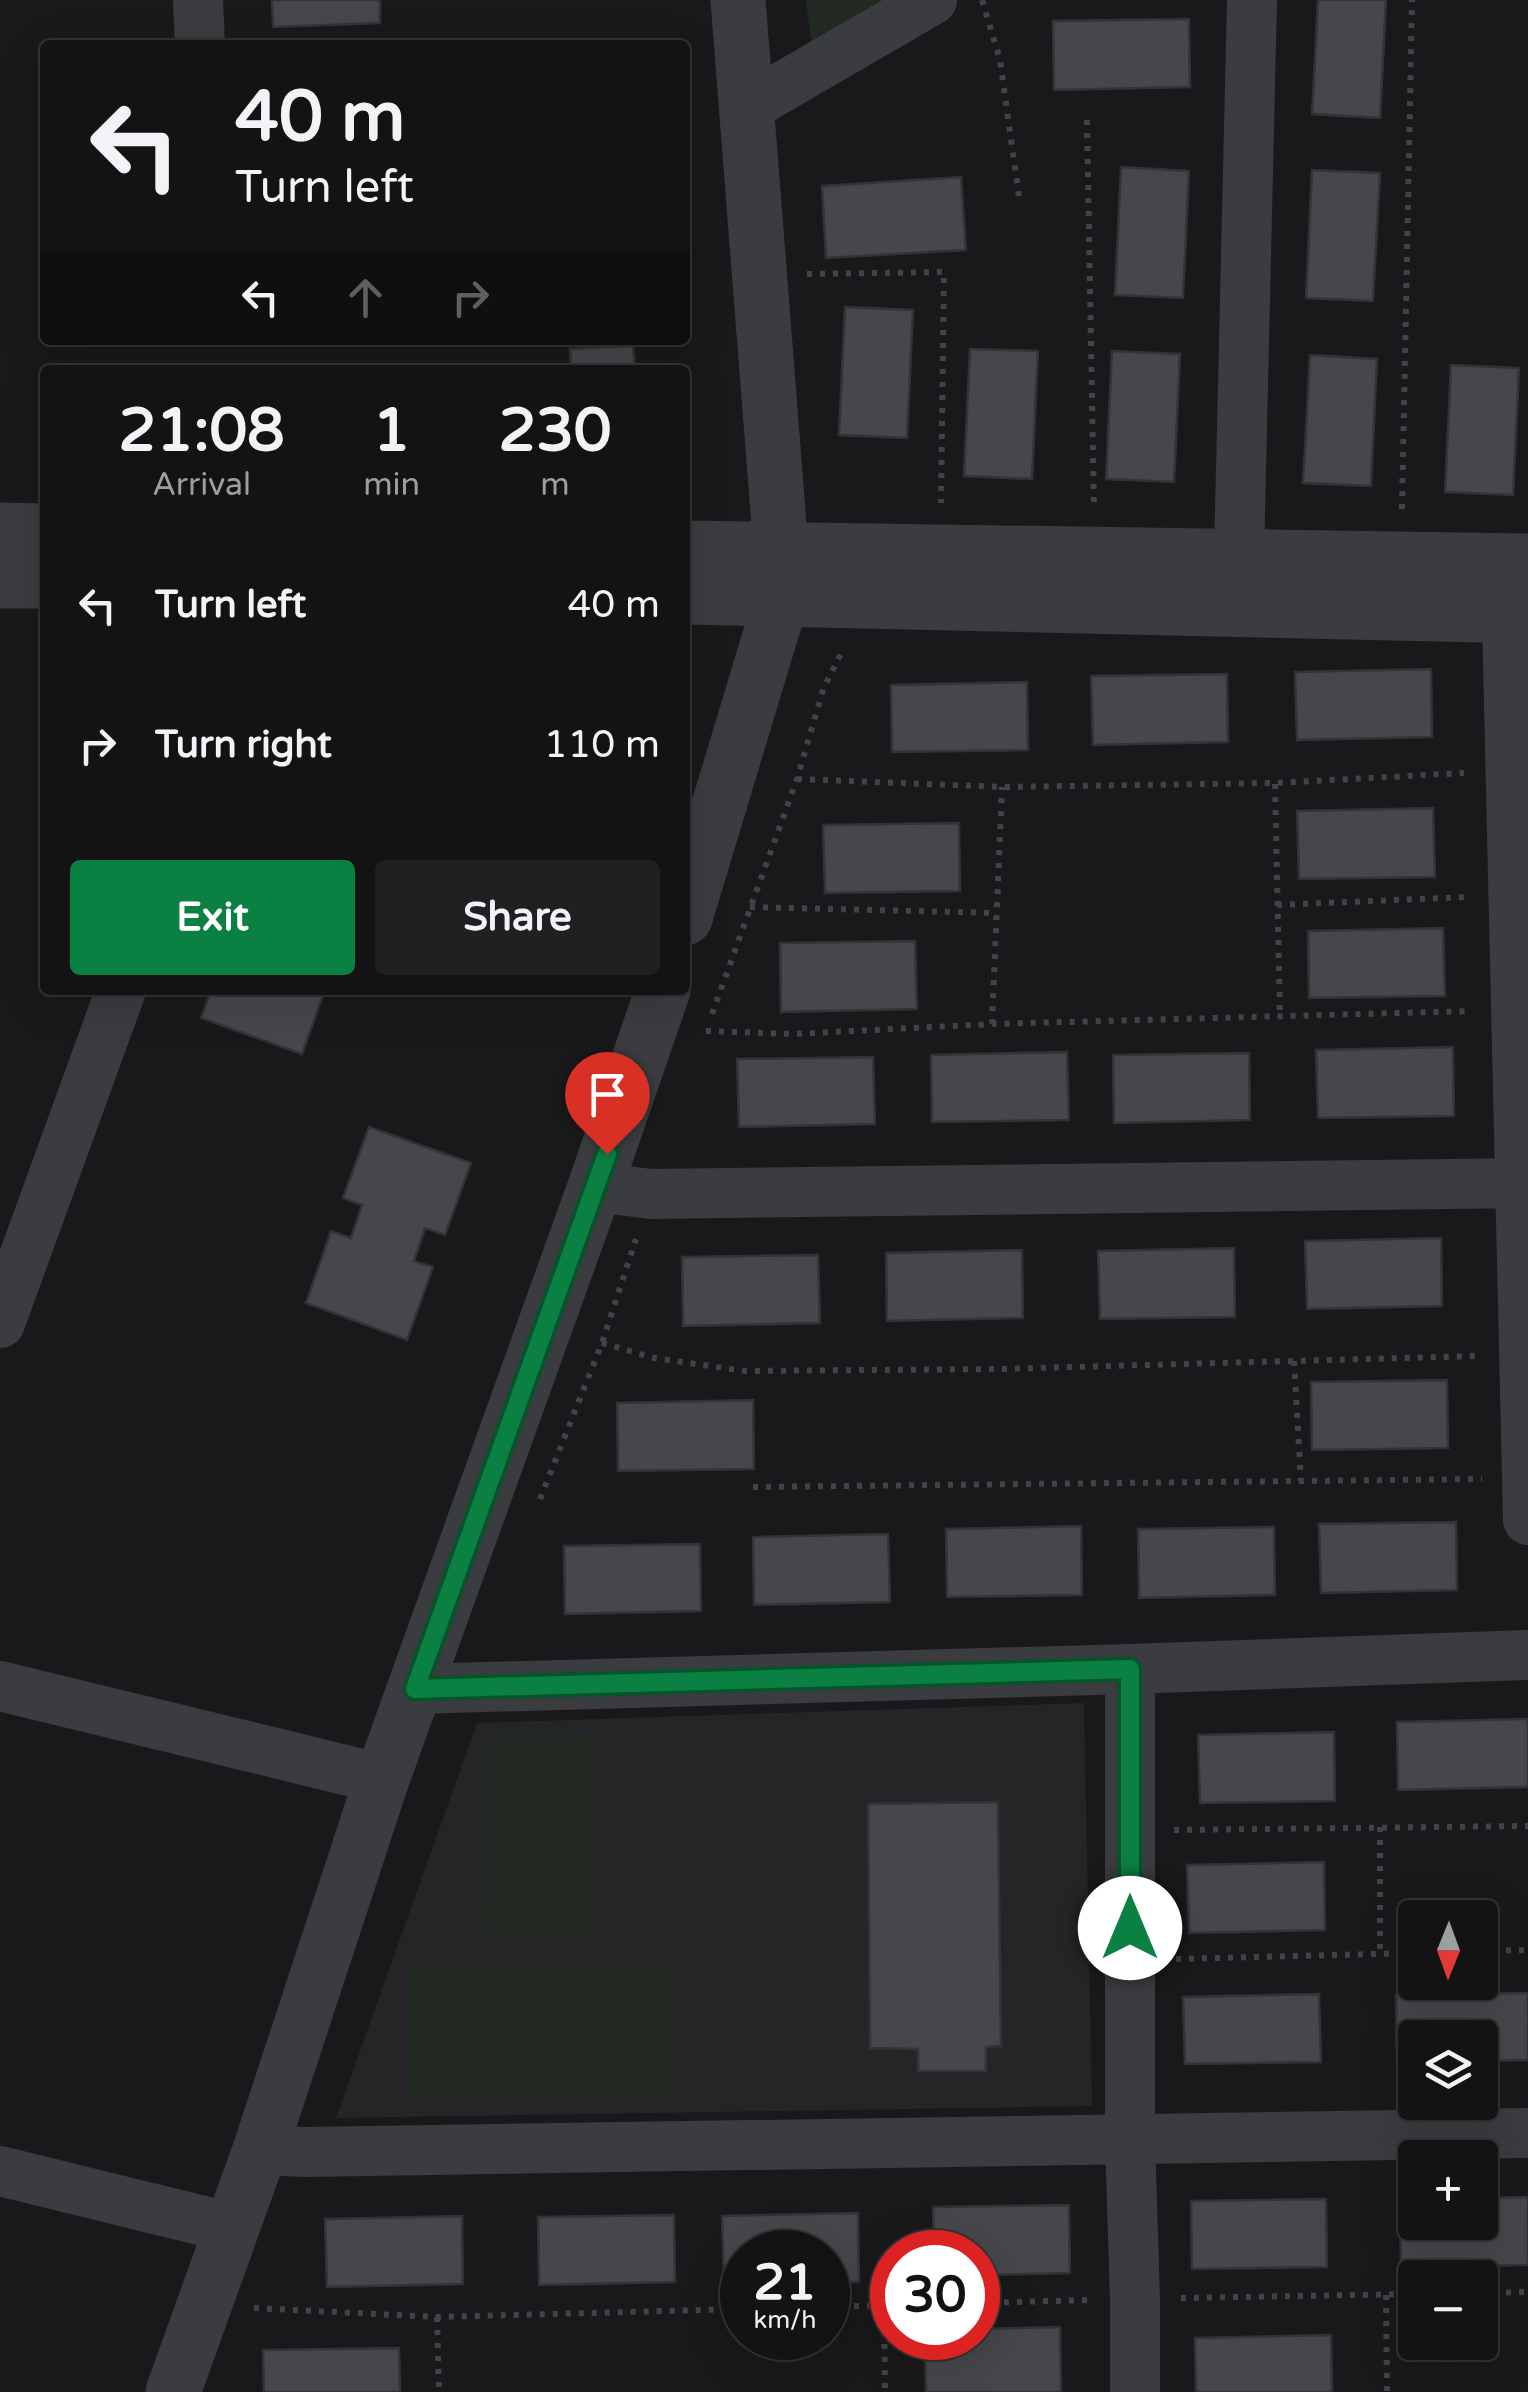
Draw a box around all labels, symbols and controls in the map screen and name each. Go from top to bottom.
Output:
text: 40 m [235,76,405,160]
icon: left [70,80,200,210]
text: Turn left [235,161,414,215]
icon: left [233,270,288,325]
icon: ahead [338,270,393,325]
icon: right [443,270,498,325]
text: 21:08 [118,395,285,467]
text: 1 [373,395,410,467]
text: 230 [498,395,612,467]
text: Arrival [152,466,251,504]
text: min [363,466,420,504]
text: m [540,466,570,504]
icon: left [70,578,125,633]
text: Turn left [155,582,306,628]
text: 40 m [568,582,660,628]
icon: right [70,718,125,773]
text: Turn right [155,722,332,768]
text: 110 m [544,722,660,768]
button: Exit [70,860,355,975]
button: Share [375,860,660,975]
pin [565,1052,650,1155]
icon: arrive [580,1067,635,1122]
position arrow [1078,1876,1182,1980]
north arrow [1398,1900,1498,2000]
map controls [1398,1900,1498,2360]
button: layers [1398,2020,1498,2120]
button: + [1398,2140,1498,2240]
speed limit sign: 30 [870,2230,1000,2360]
text: 21 [754,2253,816,2313]
button: − [1398,2260,1498,2360]
text: km/h [754,2305,816,2335]

